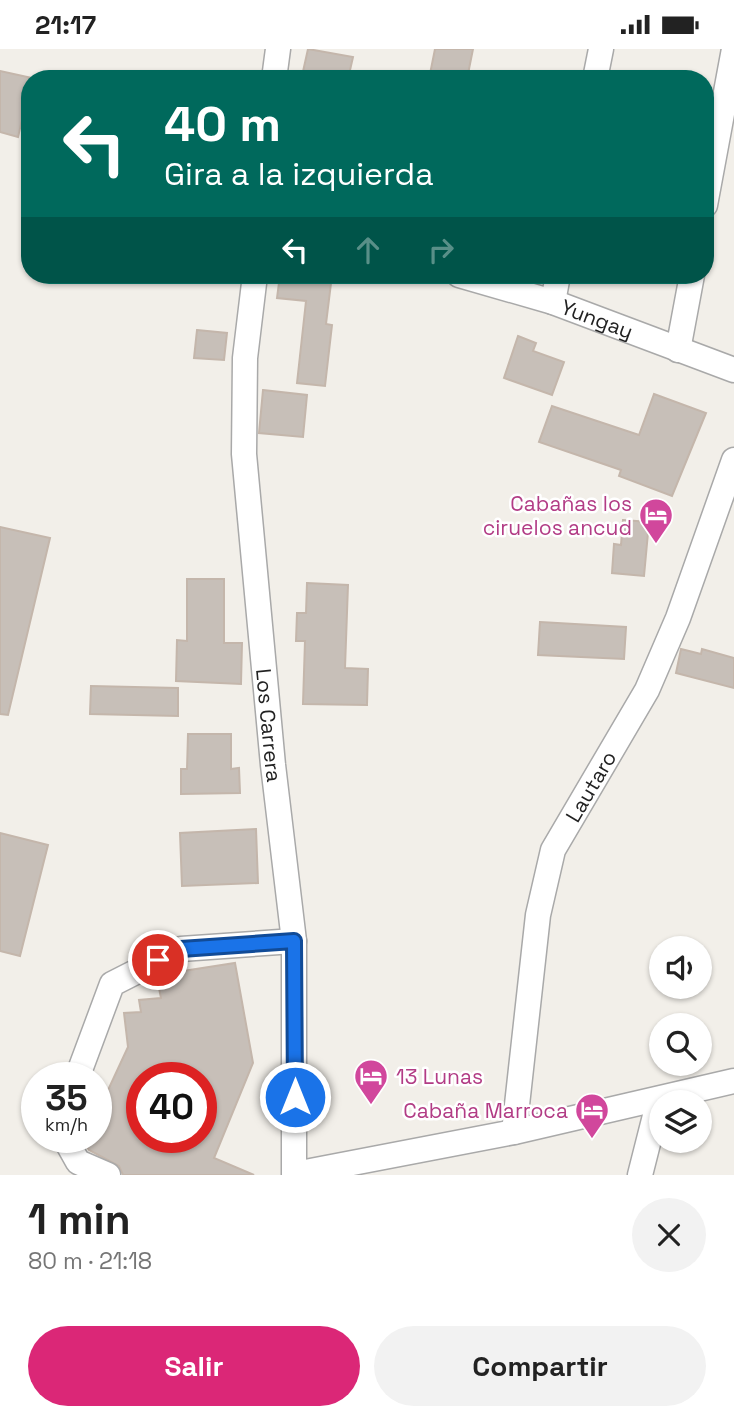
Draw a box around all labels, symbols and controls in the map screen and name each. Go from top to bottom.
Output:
text: 21:17 [35,8,96,42]
text: 40 m [164,93,281,155]
icon: left [49,98,140,189]
text: Gira a la izquierda [164,154,434,194]
icon: left [276,231,314,269]
icon: ahead [349,231,387,269]
icon: right [422,231,460,269]
street label: Yungay [557,293,637,344]
place label: Cabañas los ciruelos ancud [483,490,632,541]
hotel icon: Cabañas los ciruelos ancud [637,496,675,545]
street label: Los Carrera [251,667,288,784]
street label: Lautaro [559,746,622,827]
pin [128,930,188,990]
map controls [649,936,712,1153]
button: sound [649,936,712,999]
icon: arrive [139,941,177,979]
button: search [649,1013,712,1076]
hotel icon: 13 Lunas [352,1057,390,1106]
position arrow [258,1060,332,1134]
speed limit sign: 40 [126,1062,217,1153]
place label: 13 Lunas [396,1063,483,1090]
text: 35 [45,1076,88,1120]
button: layers [649,1090,712,1153]
hotel icon: Cabaña Marroca [573,1091,611,1140]
place label: Cabaña Marroca [403,1097,568,1124]
text: km/h [45,1113,88,1136]
text: 1 min [28,1193,131,1246]
button: close [632,1198,706,1272]
text: 80 m · 21:18 [28,1246,152,1276]
button: Salir [28,1326,360,1406]
button: Compartir [374,1326,706,1406]

